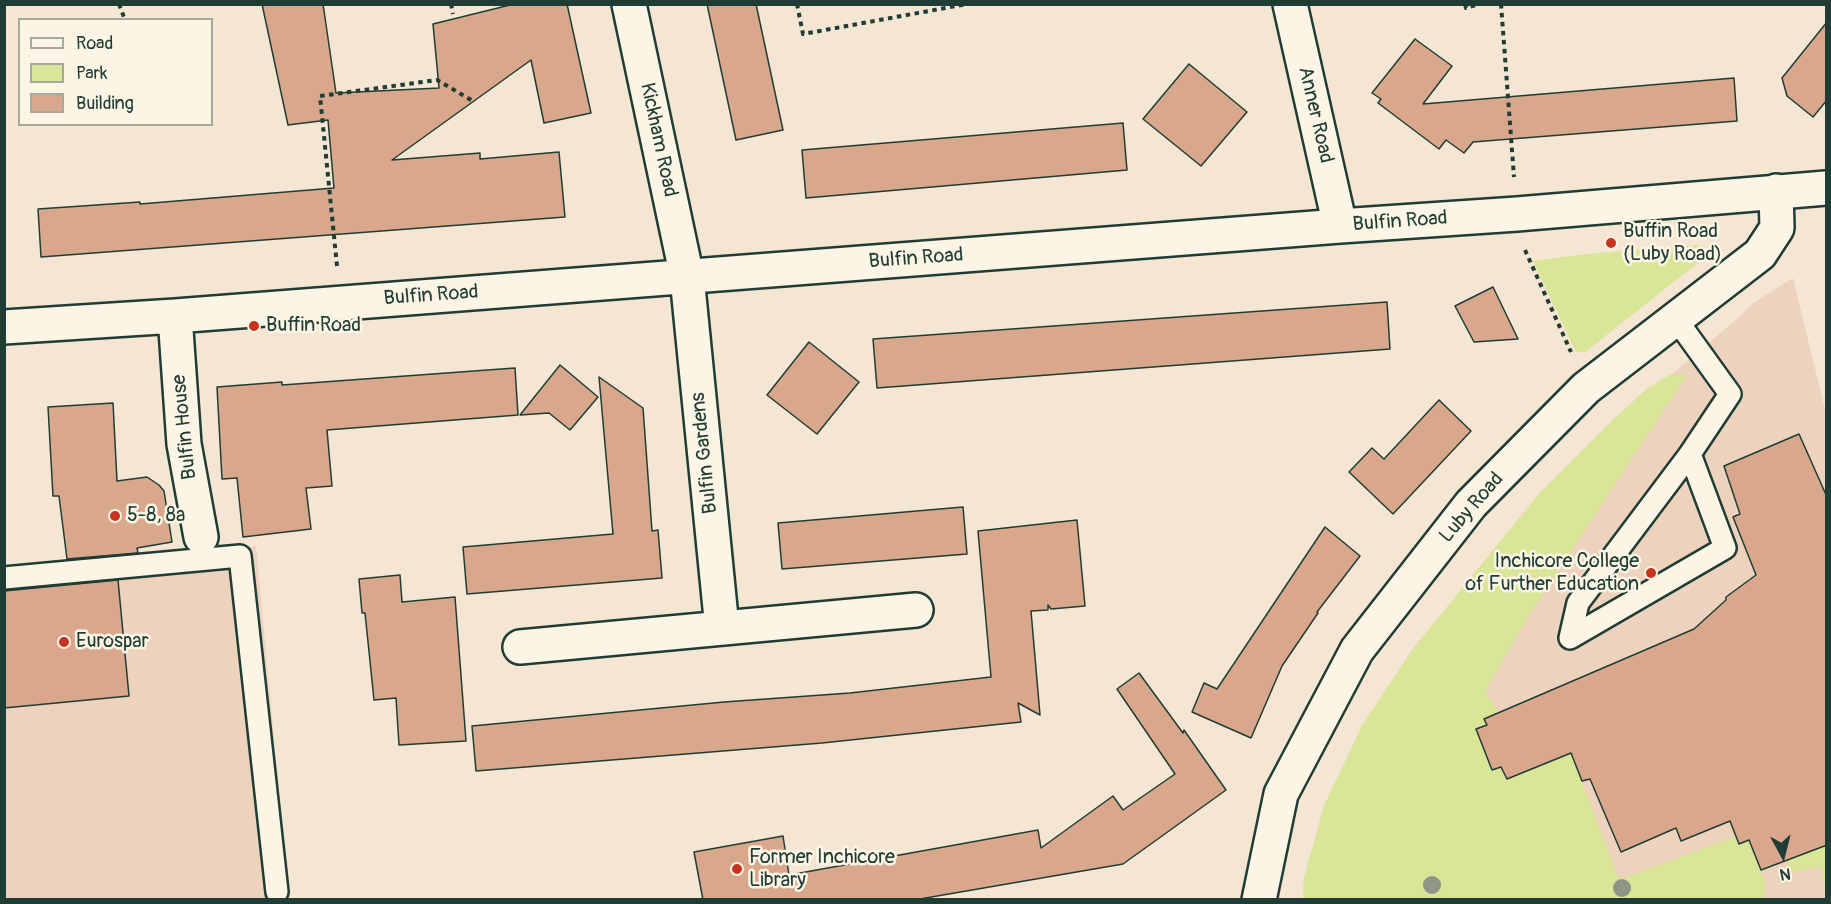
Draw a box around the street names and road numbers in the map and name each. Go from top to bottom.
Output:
street label: Anner Road [1292,64,1338,166]
street label: Kickham Road [634,81,682,199]
street label: Bulfin Road [1352,207,1448,237]
street label: Bulfin Road [868,244,964,274]
street label: Bulfin Road [383,281,479,311]
street label: Bulfin House [168,373,202,481]
street label: Bulfin Gardens [687,391,723,515]
street label: Luby Road [1435,468,1509,548]

